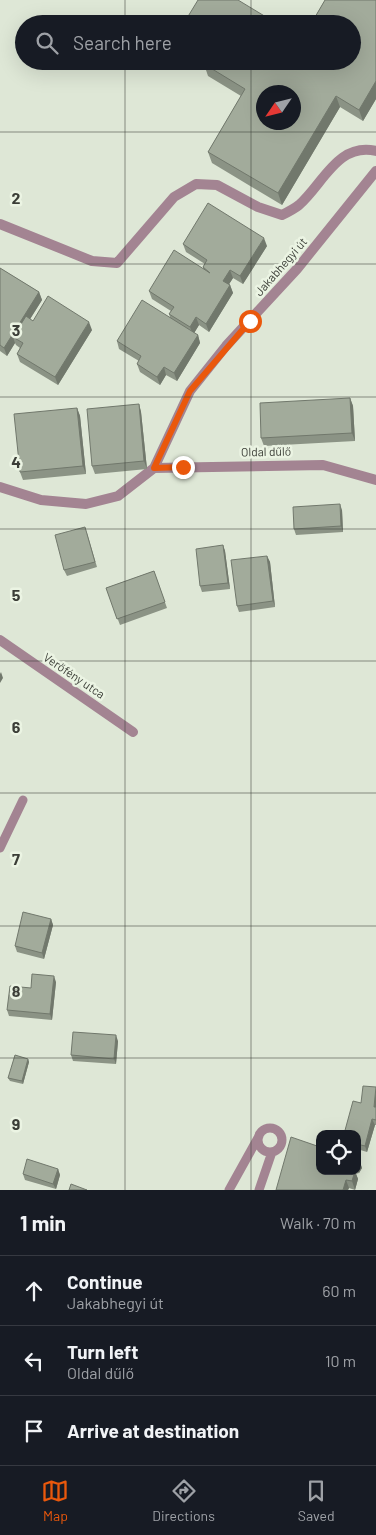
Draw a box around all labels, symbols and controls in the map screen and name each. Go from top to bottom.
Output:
search box [15,15,361,70]
icon: search [33,29,61,57]
text: Search here [73,31,172,54]
north arrow [256,85,301,130]
text: 2 [12,188,21,207]
street label: Jakabhegyi út [251,234,309,298]
route start [239,310,262,333]
text: 3 [12,320,20,339]
street label: Oldal dűlő [241,444,291,458]
text: 4 [11,452,21,471]
route end [172,456,195,479]
text: 5 [12,585,21,604]
street label: Verőfény utca [41,650,108,701]
text: 6 [12,717,21,736]
text: 7 [12,849,20,868]
text: 8 [12,981,21,1000]
text: 9 [12,1114,20,1133]
map controls [316,1130,361,1175]
button: locate [316,1130,361,1175]
text: 1 min [20,1210,66,1235]
text: Walk · 70 m [280,1213,356,1232]
text: Continue [67,1270,143,1293]
icon: ahead [20,1277,48,1305]
text: 60 m [322,1281,356,1300]
text: Jakabhegyi út [67,1293,164,1312]
text: Turn left [67,1340,138,1363]
icon: left [20,1347,48,1375]
text: 10 m [325,1351,356,1370]
text: Oldal dűlő [67,1363,134,1382]
icon: arrive [20,1417,48,1445]
text: Arrive at destination [67,1419,239,1442]
tab: Map [41,1477,69,1524]
tab: Directions [152,1477,215,1524]
tab: Saved [298,1477,335,1524]

